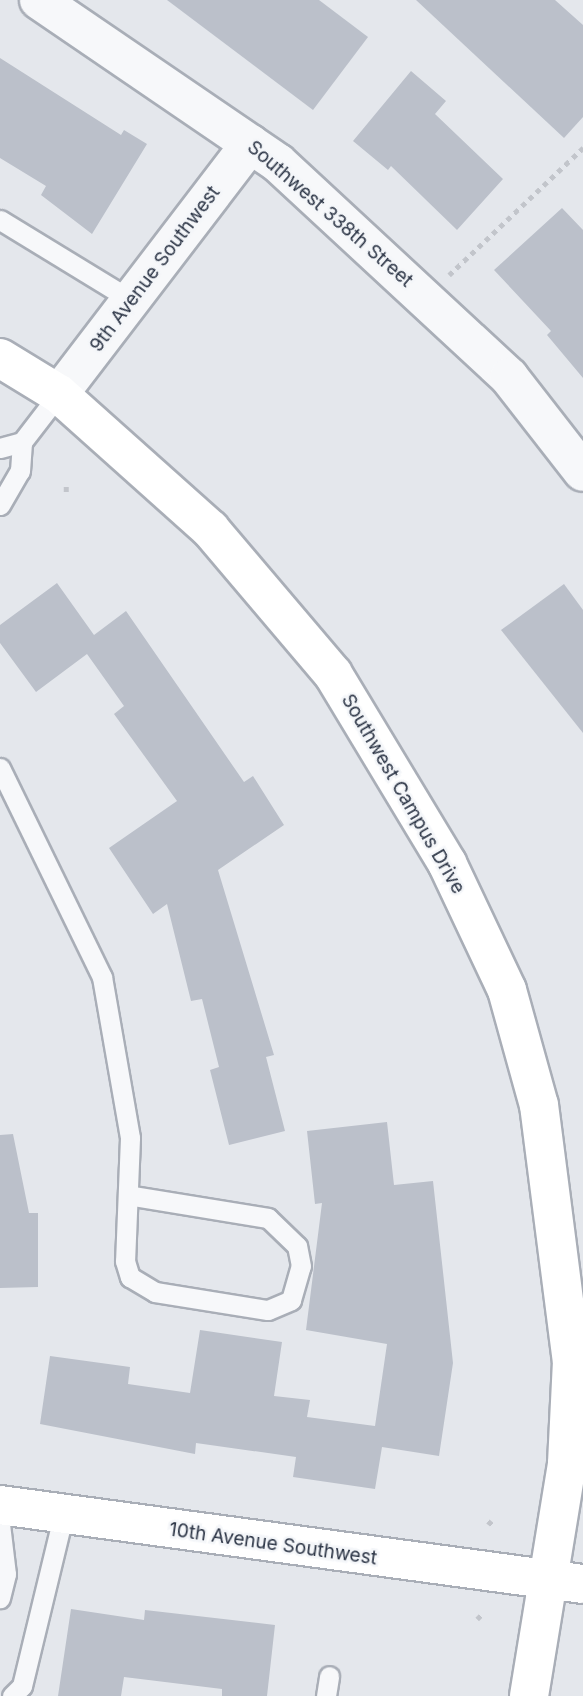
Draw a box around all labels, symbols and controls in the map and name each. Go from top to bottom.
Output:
street label: Southwest 338th Street [243,136,417,292]
street label: 9th Avenue Southwest [85,182,225,356]
street label: Southwest Campus Drive [336,690,470,898]
street label: 10th Avenue Southwest [168,1518,378,1570]

